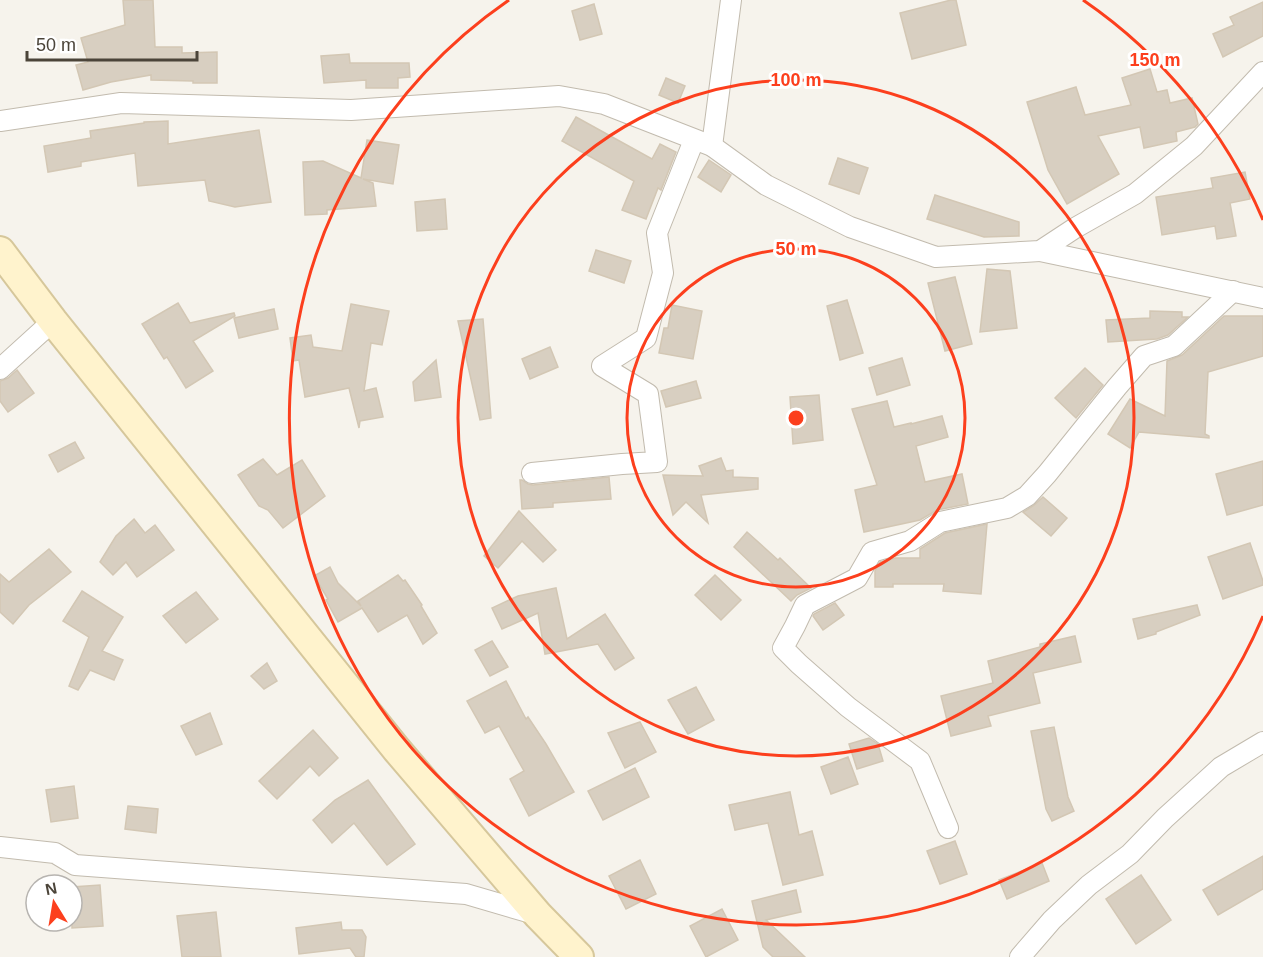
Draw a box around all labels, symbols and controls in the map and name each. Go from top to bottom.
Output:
scale bar [27,24,196,62]
text: 50 m [36,35,76,55]
text: 150 m [1129,50,1181,70]
text: 100 m [770,70,822,90]
text: 50 m [775,239,817,259]
centre of rings [786,408,806,428]
north arrow [24,873,84,933]
text: N [44,879,59,898]

